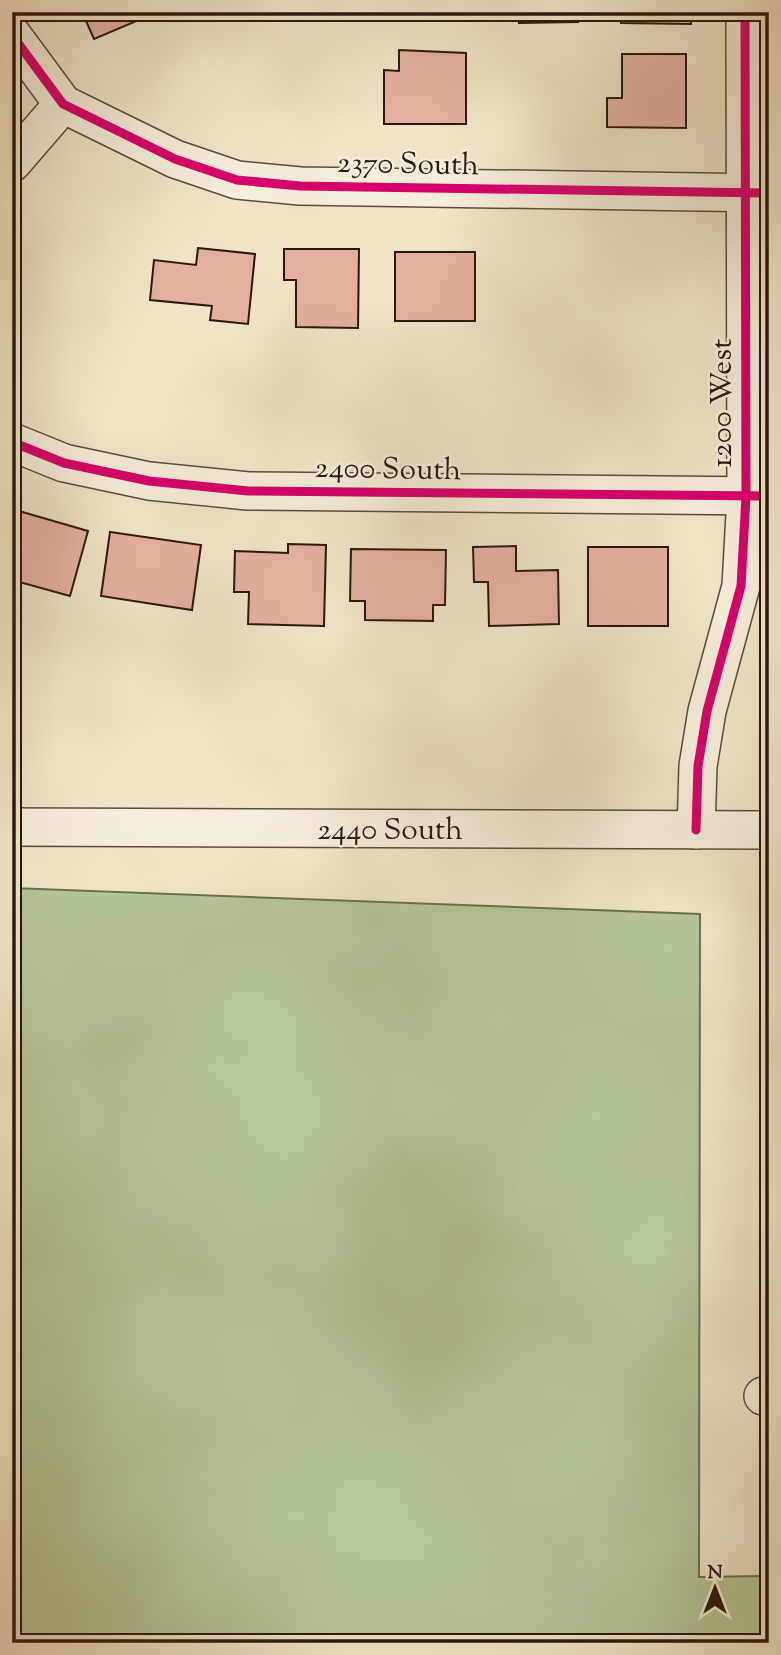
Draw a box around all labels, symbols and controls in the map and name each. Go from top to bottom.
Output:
street label: 2370 South [336,143,480,188]
street label: 1200 West [702,339,745,467]
street label: 2400 South [314,448,462,493]
street label: 2440 South [317,810,463,853]
north arrow [680,1554,750,1624]
text: N [707,1560,723,1587]

